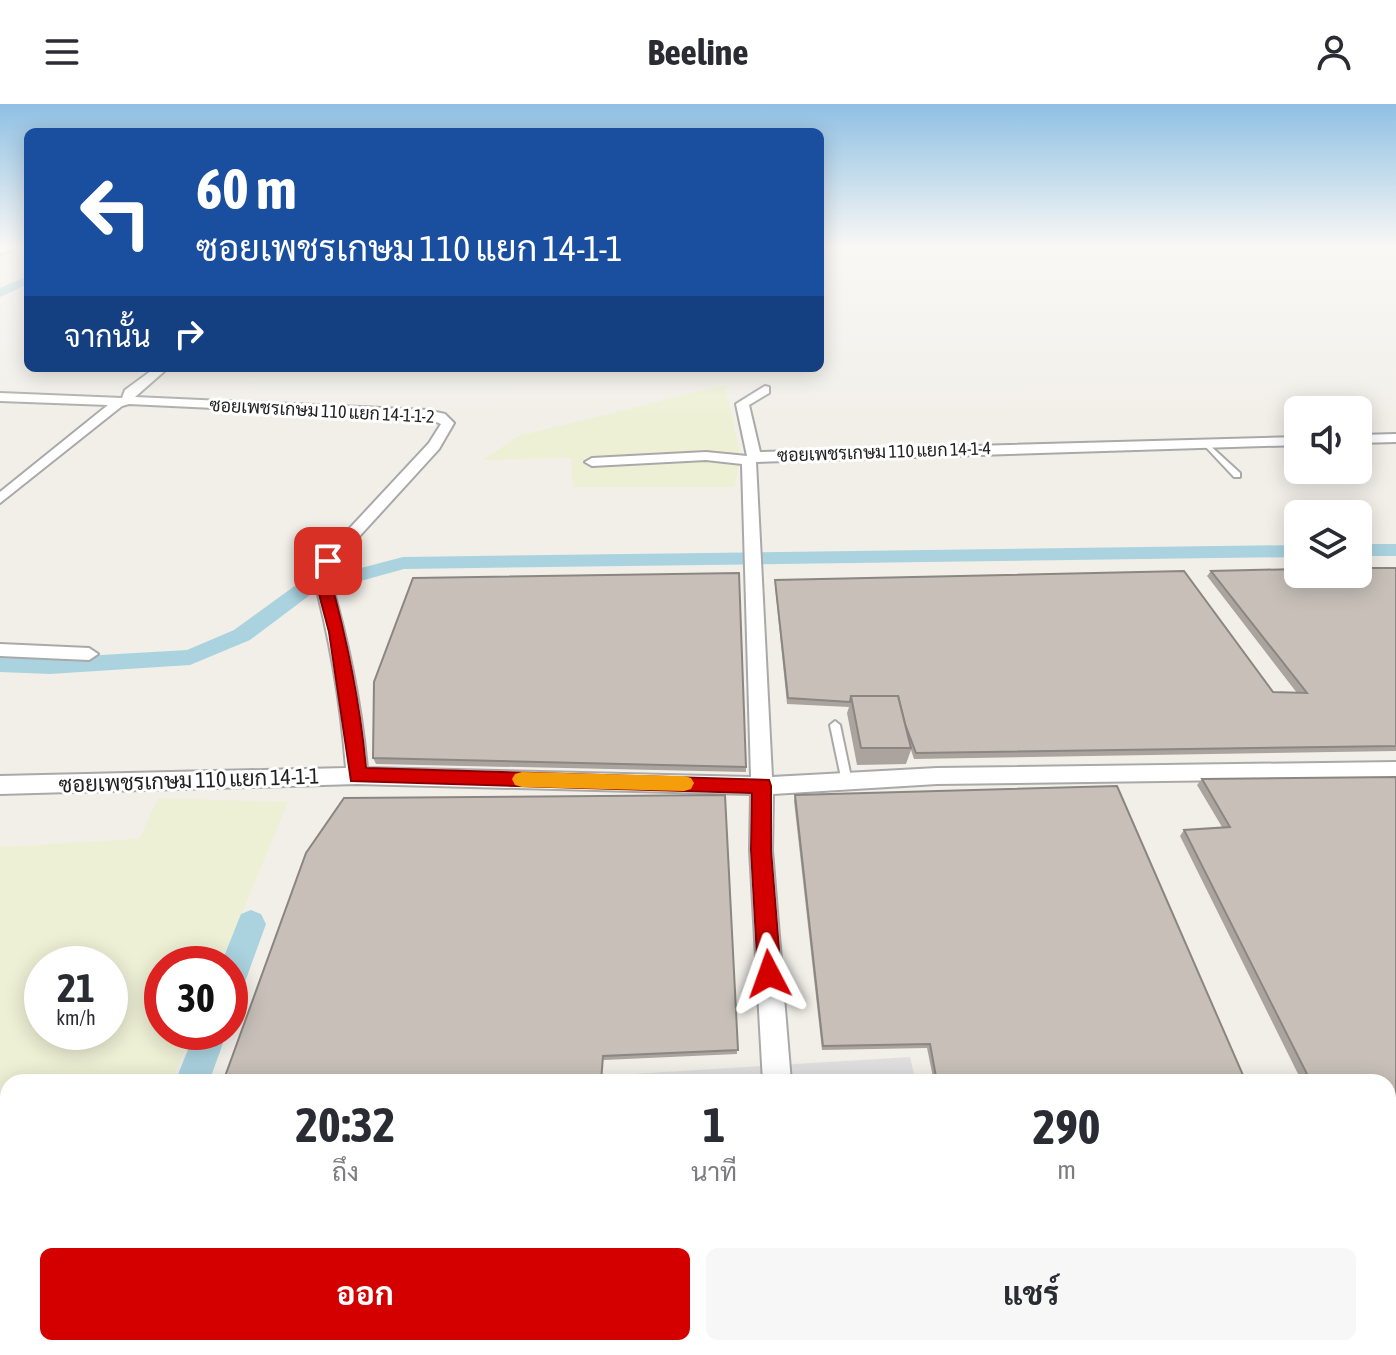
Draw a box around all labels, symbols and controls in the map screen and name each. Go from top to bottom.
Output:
icon: menu [40,30,84,74]
icon: person [1312,30,1356,74]
text: Beeline [647,31,749,73]
text: 60 m [196,157,297,221]
icon: left [64,160,168,264]
text: ซอยเพชรเกษม 110 แยก 14-1-1 [196,227,623,269]
icon: right [167,312,211,356]
text: จากนั้น [64,319,151,353]
street label: ซอยเพชรเกษม 110 แยก 14-1-1-2 [209,394,435,427]
map controls [1284,396,1372,588]
button: sound [1284,396,1372,484]
street label: ซอยเพชรเกษม 110 แยก 14-1-4 [777,437,991,466]
button: layers [1284,500,1372,588]
pin [294,527,362,595]
icon: arrive [306,539,350,583]
street label: ซอยเพชรเกษม 110 แยก 14-1-1 [58,762,320,798]
position arrow [727,932,811,1016]
speed limit sign: 30 [144,946,248,1050]
text: 21 [57,965,95,1010]
text: km/h [56,1006,96,1029]
text: 20:32 [296,1097,395,1152]
text: 1 [703,1097,725,1152]
text: 290 [1033,1099,1100,1154]
text: m [1057,1155,1076,1185]
text: ถึง [332,1157,359,1187]
text: นาที [691,1157,737,1187]
button: ออก [40,1248,690,1340]
button: แชร์ [706,1248,1356,1340]

